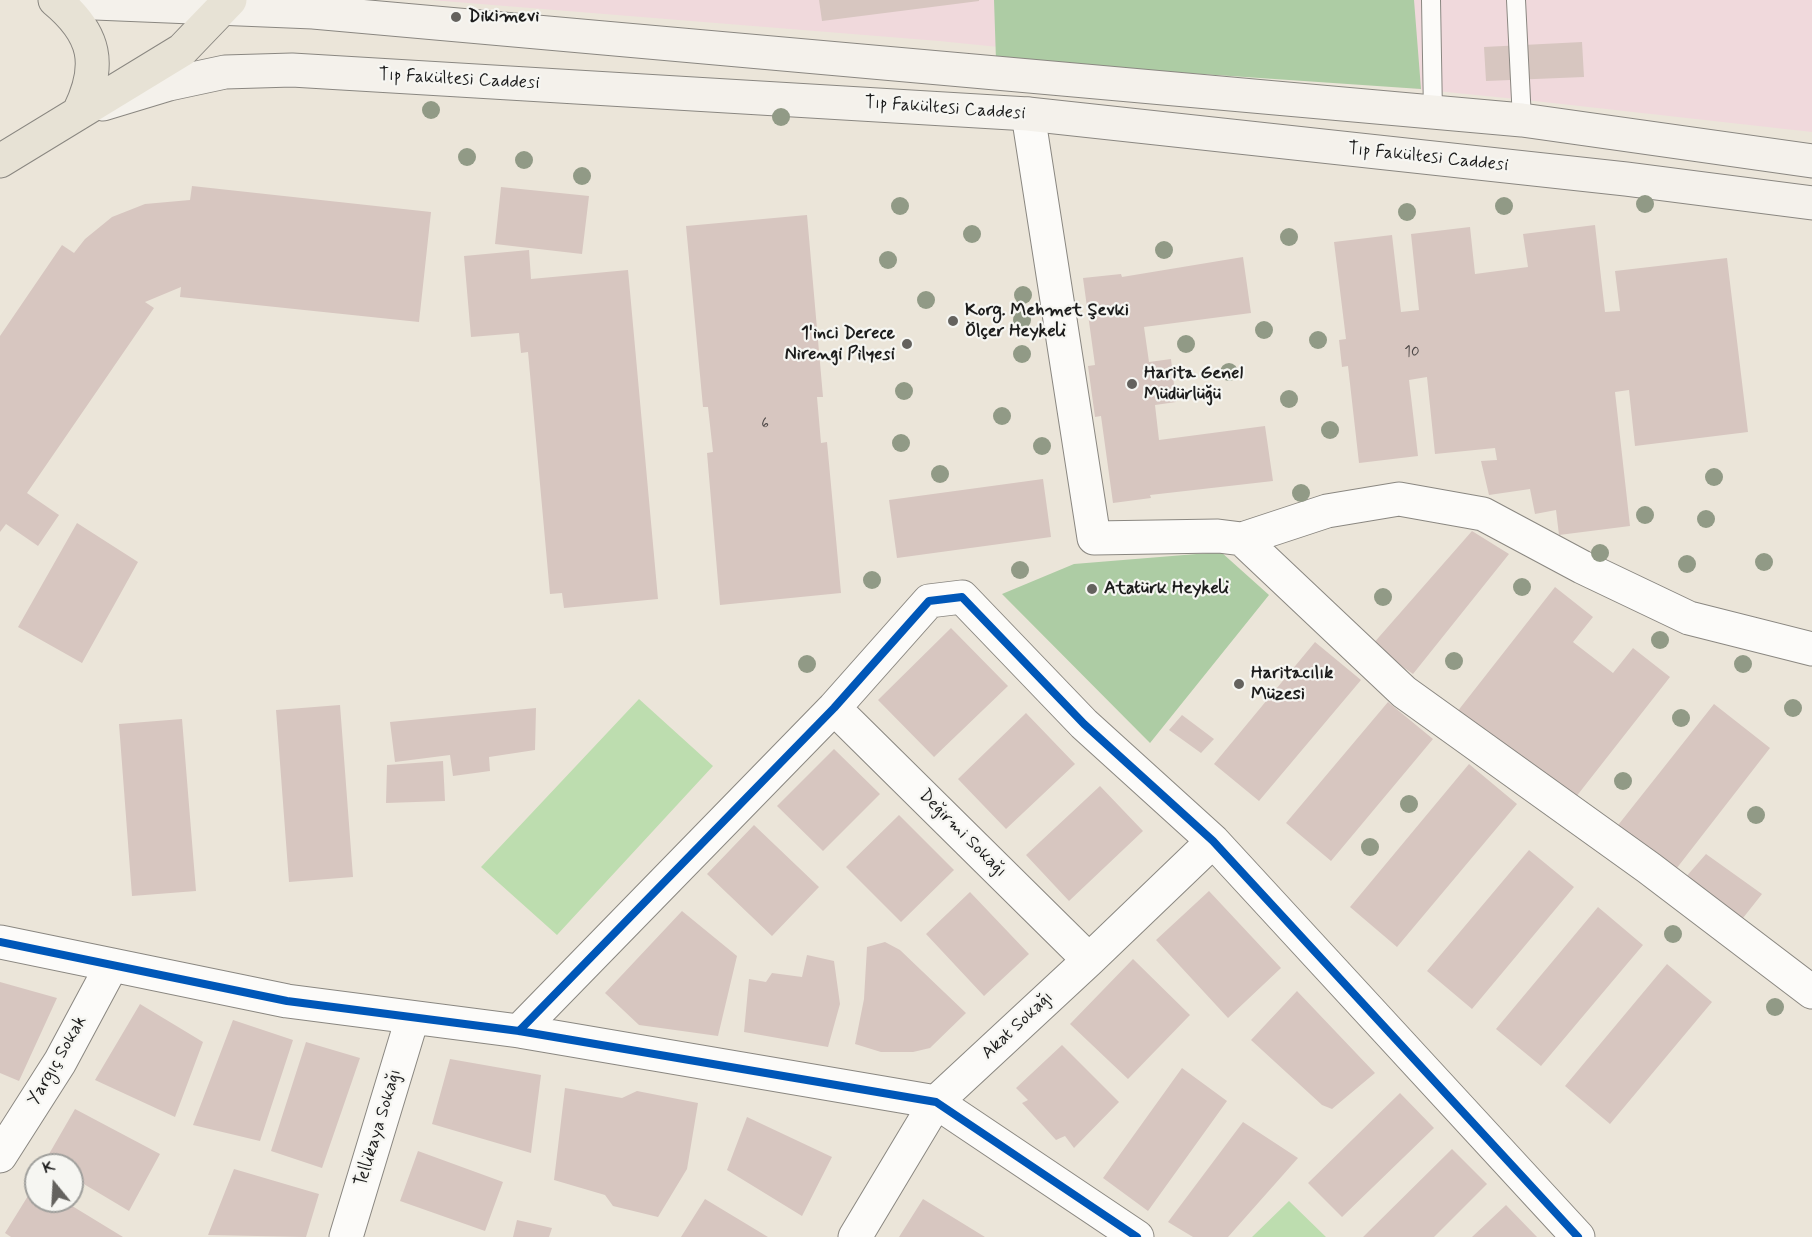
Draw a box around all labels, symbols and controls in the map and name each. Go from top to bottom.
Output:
place label: Dikimevi [468,6,539,28]
marker: Dikimevi [449,10,463,24]
street label: Tıp Fakültesi Caddesi [378,65,540,95]
street label: Tıp Fakültesi Caddesi [864,93,1026,125]
street label: Tıp Fakültesi Caddesi [1347,139,1509,177]
place label: Korg. Mehmet Şevki Ölçer Heykeli [965,300,1129,342]
marker: Korg. Mehmet Şevki Ölçer Heykeli [946,314,960,328]
place label: 1'inci Derece Nirengi Pilyesi [785,323,895,366]
marker: 1'inci Derece Nirengi Pilyesi [900,337,914,351]
house number: 10 [1404,344,1420,362]
place label: Harita Genel Müdürlüğü [1144,363,1243,406]
marker: Harita Genel Müdürlüğü [1125,377,1139,391]
house number: 6 [761,416,769,434]
place label: Atatürk Heykeli [1104,578,1229,600]
marker: Atatürk Heykeli [1085,582,1099,596]
place label: Haritacılık Müzesi [1251,663,1333,706]
marker: Haritacılık Müzesi [1232,677,1246,691]
street label: Değirmi Sokağı [914,786,1010,882]
street label: Akat Sokağı [978,987,1058,1065]
street label: Yargıç Sokak [24,1012,92,1110]
street label: Tellikaya Sokağı [351,1067,407,1189]
north arrow [24,1153,84,1213]
text: K [40,1156,58,1179]

